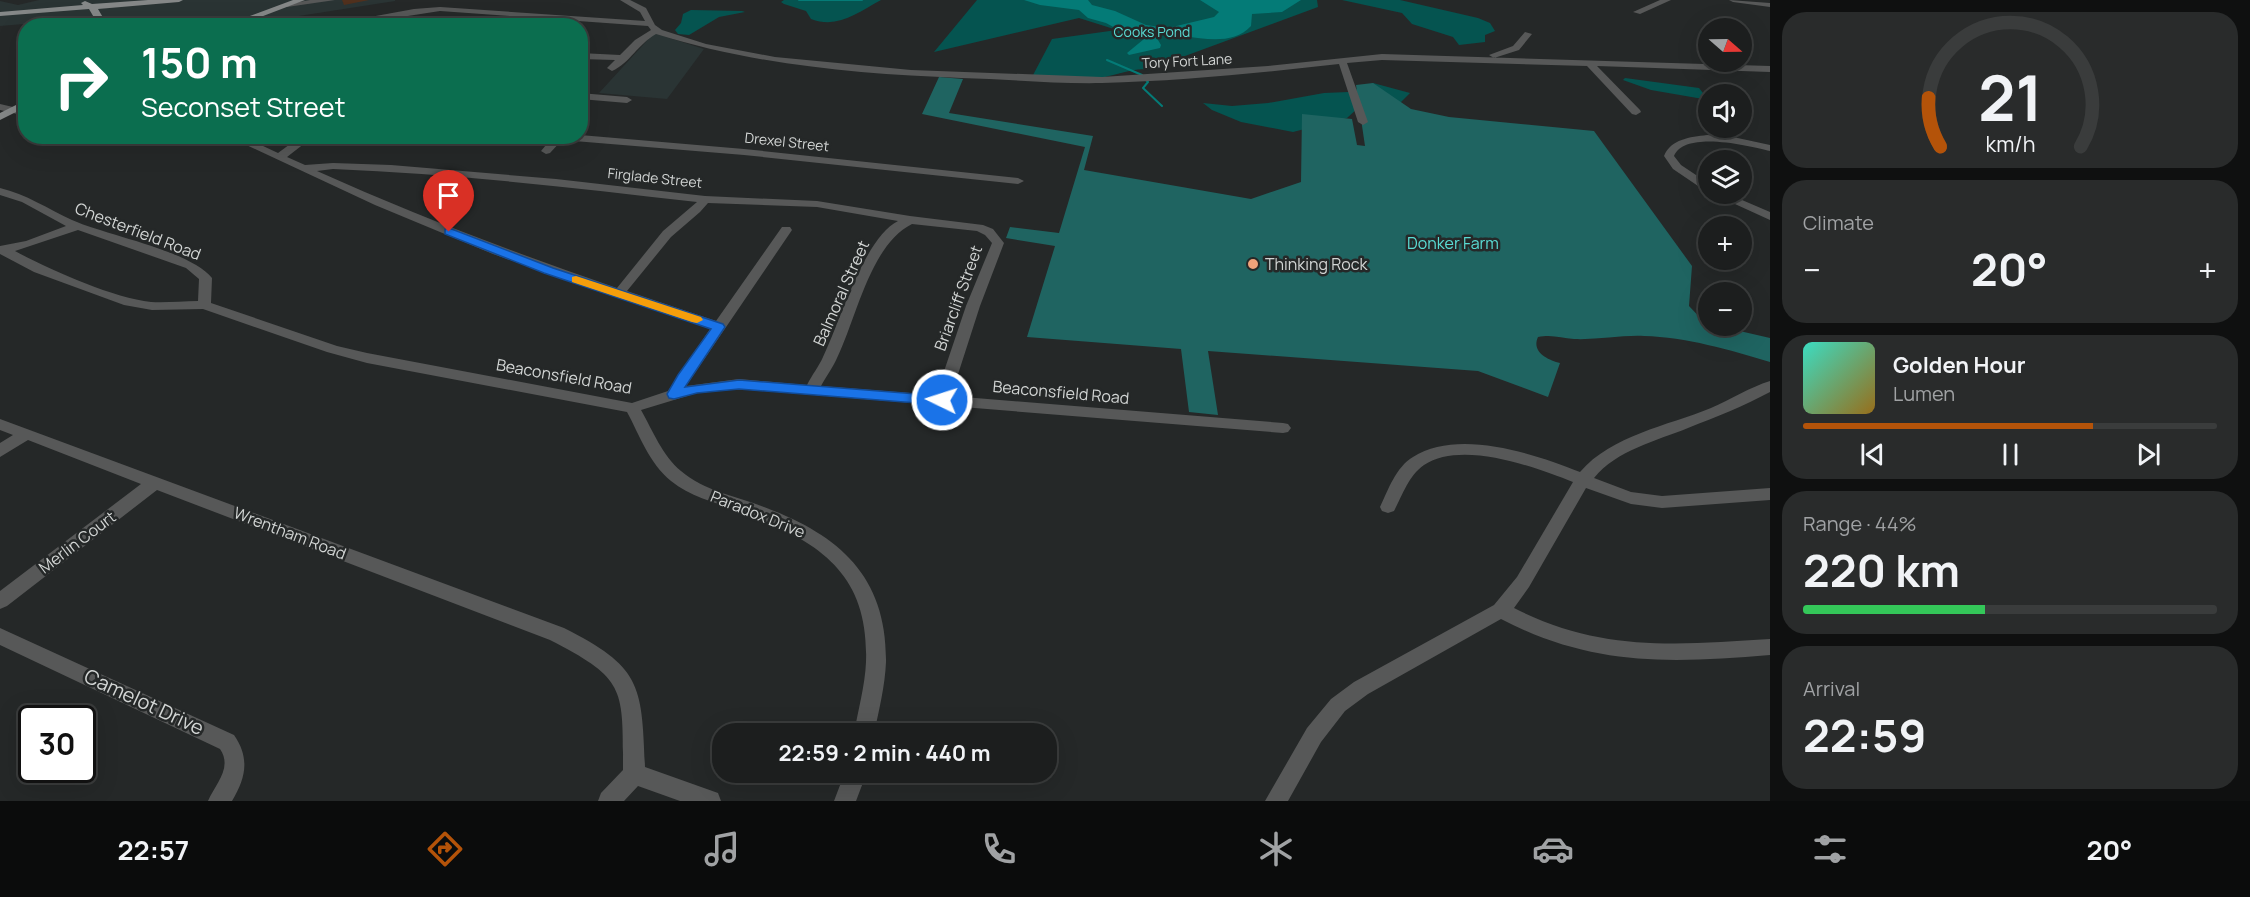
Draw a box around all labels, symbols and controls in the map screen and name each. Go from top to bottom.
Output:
north arrow [1698,18,1752,72]
map controls [1698,18,1752,336]
park label: Cooks Pond [1114,22,1190,41]
text: 150 m [141,33,258,91]
icon: right [42,42,120,120]
street label: Tory Fort Lane [1141,49,1233,72]
text: 21 [1978,54,2042,140]
button: sound [1698,84,1752,138]
text: Seconset Street [141,88,345,125]
street label: Drexel Street [744,128,831,155]
text: km/h [1985,129,2035,158]
button: layers [1698,150,1752,204]
street label: Firglade Street [607,163,704,192]
pin [423,170,474,232]
icon: arrive [432,179,465,212]
street label: Chesterfield Road [72,197,204,265]
text: Climate [1803,209,1874,236]
button: + [1698,216,1752,270]
park label: Donker Farm [1407,232,1499,254]
street label: Balmoral Street [808,237,874,349]
text: 20° [1971,238,2048,300]
street label: Briarcliff Street [929,242,987,354]
text: − [1803,247,1821,292]
text: + [2198,247,2217,292]
place label: Thinking Rock [1265,253,1369,275]
marker: Thinking Rock [1246,257,1260,271]
button: − [1698,282,1752,336]
text: Golden Hour [1893,350,2026,380]
street label: Beaconsfield Road [495,353,633,399]
position arrow [910,368,974,432]
street label: Beaconsfield Road [992,375,1130,409]
text: Lumen [1893,380,1955,407]
icon: previous [1856,438,1889,471]
icon: pause [1994,438,2027,471]
icon: next [2132,438,2165,471]
street label: Paradox Drive [707,485,809,543]
street label: Wrentham Road [231,501,349,565]
street label: Merlin Court [34,506,120,578]
text: Range · 44% [1803,510,1916,537]
text: 220 km [1803,539,1960,601]
street label: Camelot Drive [80,662,209,741]
text: Arrival [1803,675,1860,702]
text: 22:59 [1803,704,1926,766]
speed limit sign: 30 [18,705,96,783]
text: 22:59 · 2 min · 440 m [779,738,991,768]
icon: directions [424,828,466,870]
icon: music [701,828,743,870]
icon: phone [978,828,1020,870]
icon: climate [1255,828,1297,870]
icon: car [1532,828,1574,870]
icon: filters [1809,828,1851,870]
text: 22:57 [118,831,189,868]
text: 20° [2086,831,2132,868]

